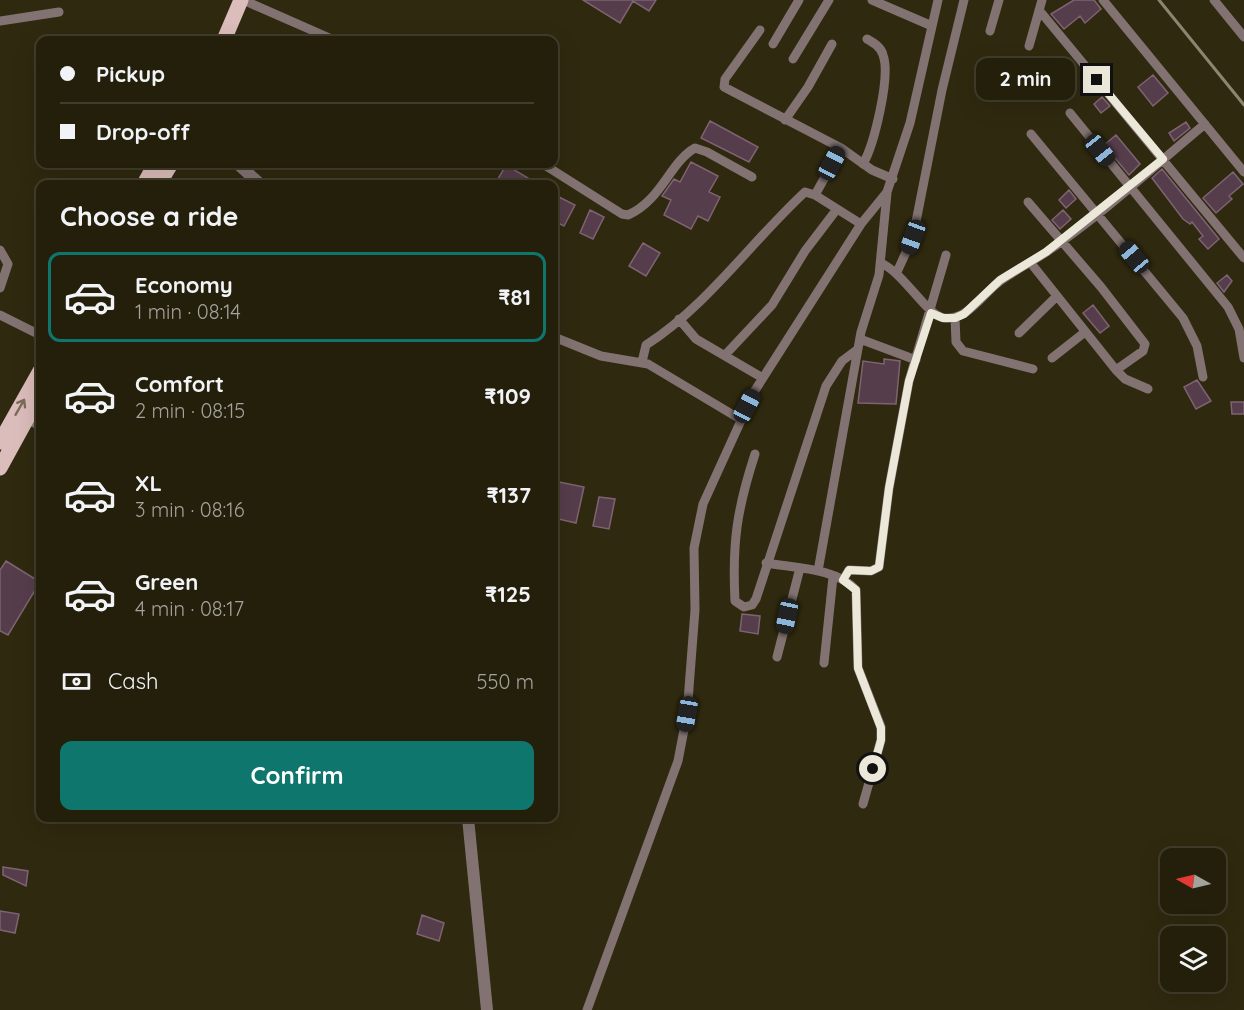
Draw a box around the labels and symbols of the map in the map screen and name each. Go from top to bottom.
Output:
callout: 2 min [977,59,1076,101]
route end [1083,66,1110,93]
car [1082,130,1118,170]
car [816,143,848,183]
car [898,217,928,257]
car [1116,237,1152,277]
car [731,386,763,426]
one-way arrow [14,399,26,416]
car [774,597,800,635]
car [675,695,699,733]
route start [859,755,886,782]
north arrow [1160,848,1226,914]

